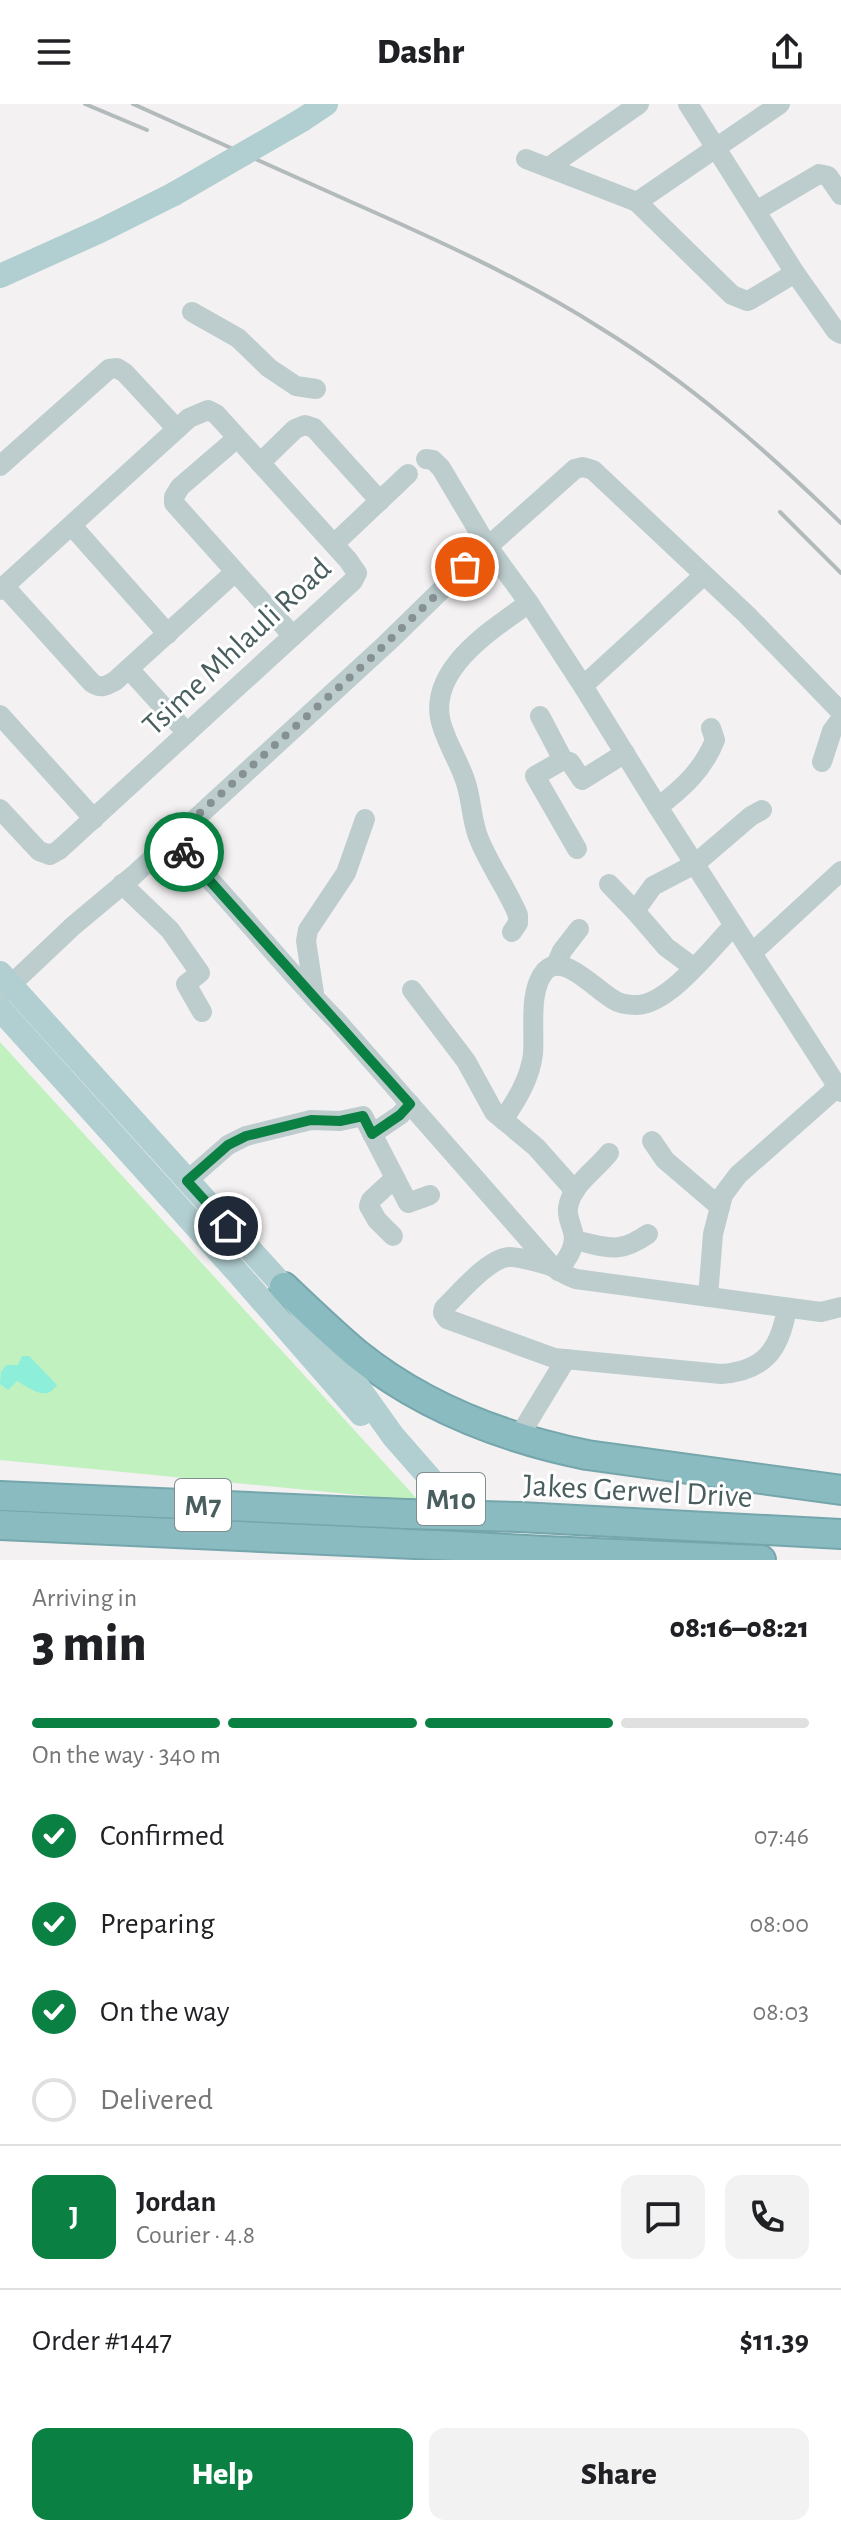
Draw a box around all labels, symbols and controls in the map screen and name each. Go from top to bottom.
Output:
icon: menu [32,30,76,74]
icon: share [765,30,809,74]
text: Dashr [377,34,464,70]
pin [431,533,499,601]
icon: bag [443,545,487,589]
street label: Tsime Mhlauli Road [136,552,337,742]
courier [144,812,224,892]
icon: bike [162,830,206,874]
pin [194,1192,262,1260]
icon: home [206,1204,250,1248]
street label: Jakes Gerwel Drive [522,1469,753,1513]
road number: M10 [417,1473,485,1525]
road number: M7 [175,1479,231,1531]
text: Arriving in [32,1585,137,1611]
text: 08:16–08:21 [669,1613,809,1643]
text: 3 min [32,1618,146,1670]
text: On the way · 340 m [32,1742,221,1768]
icon: check [32,1814,76,1858]
text: Confirmed [100,1821,224,1851]
text: 07:46 [754,1823,809,1849]
icon: check [32,1902,76,1946]
text: Preparing [100,1909,215,1939]
text: 08:00 [750,1911,809,1937]
icon: check [32,1990,76,2034]
text: On the way [100,1997,229,2027]
text: 08:03 [753,1999,809,2025]
text: Delivered [100,2085,213,2115]
button: chat [621,2175,705,2259]
button: phone [725,2175,809,2259]
text: Jordan [136,2187,216,2217]
text: J [69,2202,79,2232]
text: Courier · 4.8 [136,2222,255,2248]
text: Order #1447 [32,2326,172,2356]
text: $11.39 [740,2326,809,2356]
button: Help [32,2428,413,2520]
button: Share [429,2428,809,2520]

